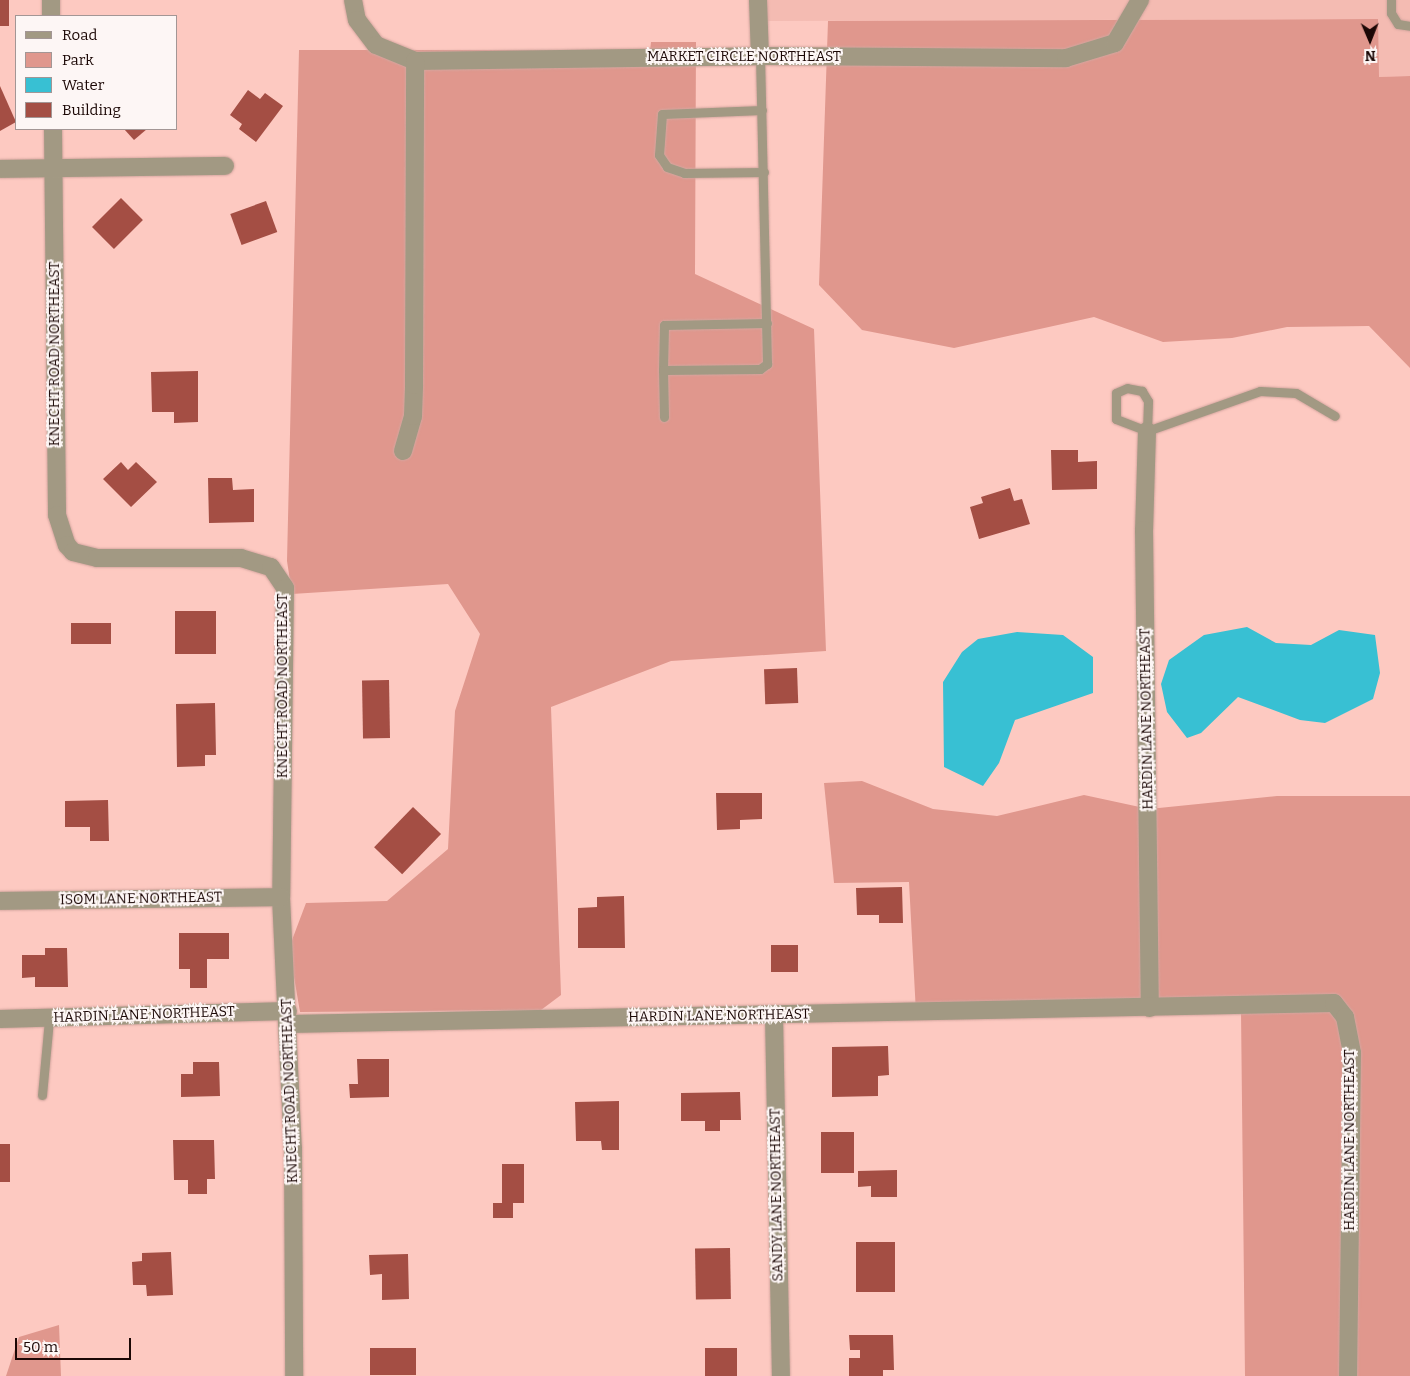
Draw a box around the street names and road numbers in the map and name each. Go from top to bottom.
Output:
street label: MARKET CIRCLE NORTHEAST [647,49,841,65]
street label: KNECHT ROAD NORTHEAST [47,262,63,446]
street label: KNECHT ROAD NORTHEAST [275,594,291,778]
street label: HARDIN LANE NORTHEAST [1137,628,1157,810]
street label: ISOM LANE NORTHEAST [60,889,222,909]
street label: KNECHT ROAD NORTHEAST [278,998,302,1184]
street label: HARDIN LANE NORTHEAST [53,1003,235,1027]
street label: HARDIN LANE NORTHEAST [628,1006,810,1026]
street label: HARDIN LANE NORTHEAST [1342,1049,1358,1231]
street label: SANDY LANE NORTHEAST [767,1108,787,1282]

